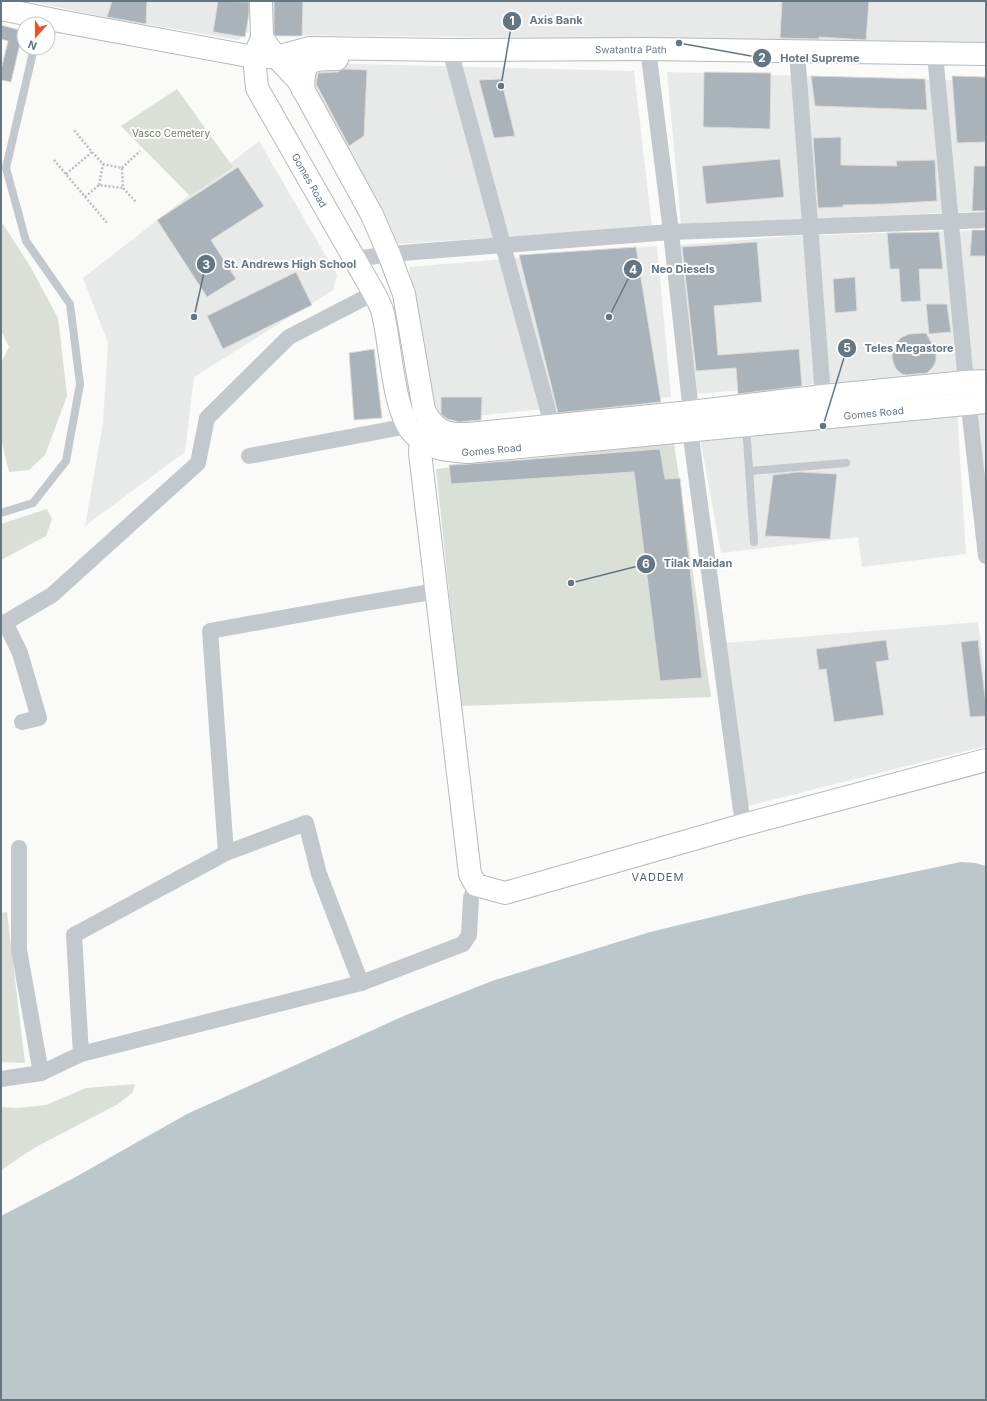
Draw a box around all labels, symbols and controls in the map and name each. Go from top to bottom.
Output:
callout: Axis Bank [502,9,591,32]
text: 1 [509,13,515,28]
text: Axis Bank [529,13,583,27]
north arrow [16,16,56,56]
text: N [26,37,39,53]
street label: Swatantra Path [595,43,667,55]
callout: Hotel Supreme [752,47,867,70]
text: 2 [758,50,766,65]
text: Hotel Supreme [780,51,860,65]
park label: Vasco Cemetery [132,127,210,139]
street label: Gomes Road [290,151,330,209]
callout: St. Andrews High School [196,253,365,276]
text: 3 [202,257,210,272]
text: St. Andrews High School [224,257,356,271]
callout: Neo Diesels [623,258,723,281]
text: 4 [629,262,637,277]
text: Neo Diesels [651,262,715,276]
callout: Teles Megastore [837,337,962,360]
text: 5 [843,340,851,355]
text: Teles Megastore [864,341,954,355]
street label: Gomes Road [843,404,904,422]
street label: Gomes Road [461,441,522,458]
callout: Tilak Maidan [636,552,741,575]
text: 6 [642,556,650,571]
text: Tilak Maidan [664,556,732,570]
district label: VADDEM [632,870,684,884]

